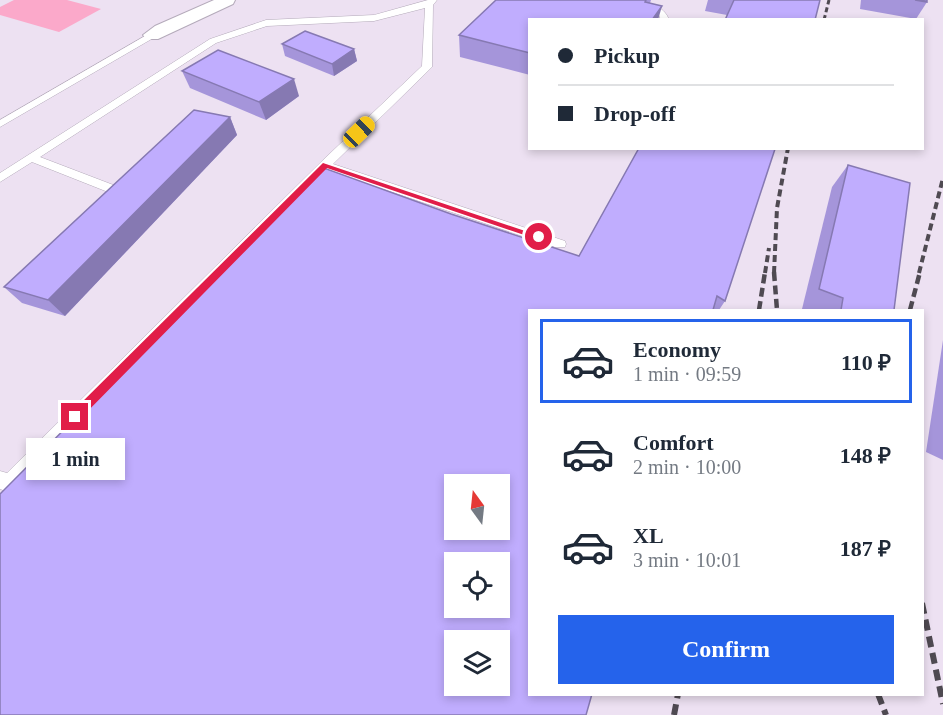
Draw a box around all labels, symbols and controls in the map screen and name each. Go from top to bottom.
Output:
text: Pickup [594,43,660,68]
text: Drop-off [594,101,675,126]
car [340,113,378,151]
route start [525,223,552,250]
icon: car [561,334,615,388]
text: Economy [633,337,721,362]
text: 110 ₽ [841,350,891,375]
text: 1 min · 09:59 [633,363,741,385]
route end [61,403,88,430]
icon: car [561,427,615,481]
text: Comfort [633,430,714,455]
callout: 1 min [26,438,124,480]
text: 148 ₽ [840,443,891,468]
text: 1 min [51,448,100,470]
text: 2 min · 10:00 [633,456,741,478]
north arrow [444,474,510,540]
map controls [444,474,510,696]
icon: car [561,520,615,574]
text: XL [633,523,664,548]
text: 187 ₽ [840,536,891,561]
text: 3 min · 10:01 [633,549,741,571]
button: locate [444,552,510,618]
button: Confirm [558,615,894,684]
button: layers [444,630,510,696]

